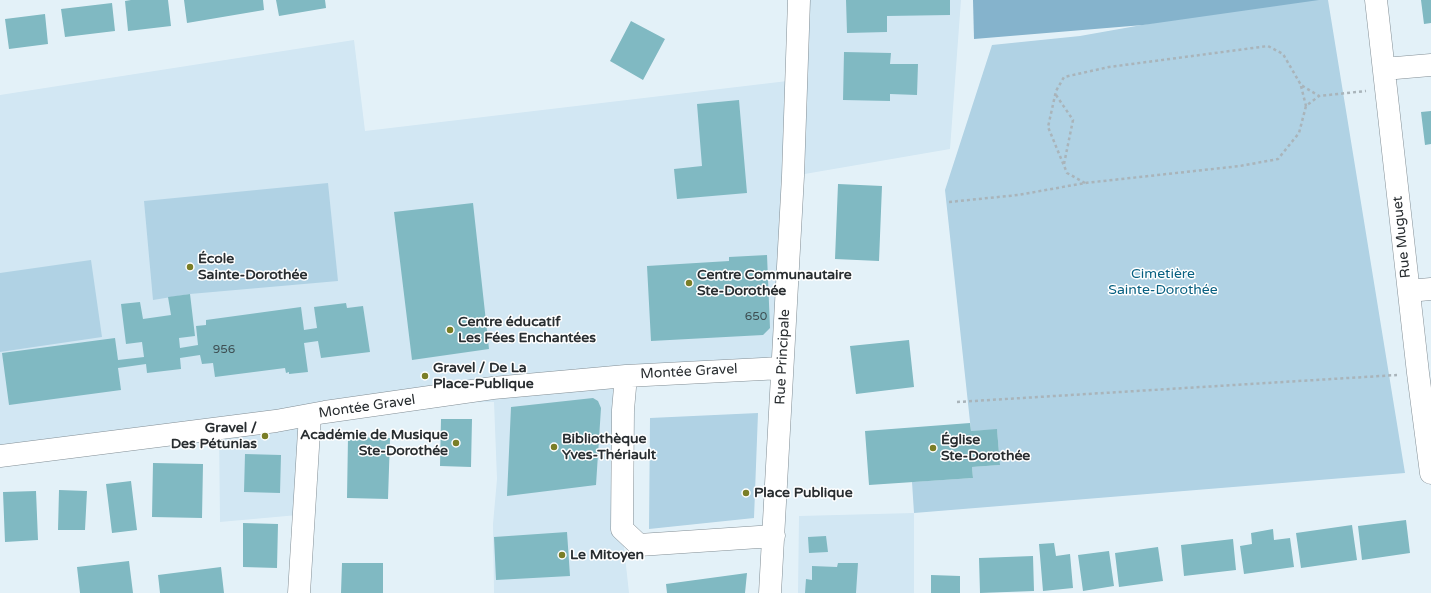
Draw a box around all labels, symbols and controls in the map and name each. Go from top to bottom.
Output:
street label: Rue Muguet [1389,195,1415,279]
place label: École Sainte-Dorothée [198,251,307,284]
marker: École Sainte-Dorothée [185,262,195,272]
park label: Cimetière Sainte-Dorothée [1108,266,1218,298]
place label: Centre Communautaire Ste-Dorothée [697,267,852,300]
marker: Centre Communautaire Ste-Dorothée [684,278,694,288]
street label: Rue Principale [772,309,794,405]
house number: 650 [745,310,767,324]
place label: Centre éducatif Les Fées Enchantées [458,314,596,346]
marker: Centre éducatif Les Fées Enchantées [445,325,455,335]
house number: 956 [213,343,235,357]
place label: Gravel / De La Place-Publique [433,360,534,392]
street label: Montée Gravel [640,361,738,383]
marker: Gravel / De La Place-Publique [420,371,430,381]
street label: Montée Gravel [318,392,416,422]
place label: Gravel / Des Pétunias [171,420,257,452]
place label: Académie de Musique Ste-Dorothée [300,427,448,460]
marker: Gravel / Des Pétunias [260,431,270,441]
place label: Bibliothèque Yves-Thériault [562,431,656,464]
place label: Église Ste-Dorothée [941,432,1030,464]
marker: Académie de Musique Ste-Dorothée [451,438,461,448]
marker: Bibliothèque Yves-Thériault [549,442,559,452]
marker: Église Ste-Dorothée [928,443,938,453]
place label: Place Publique [754,485,853,501]
marker: Place Publique [741,488,751,498]
place label: Le Mitoyen [570,547,644,563]
marker: Le Mitoyen [557,550,567,560]

